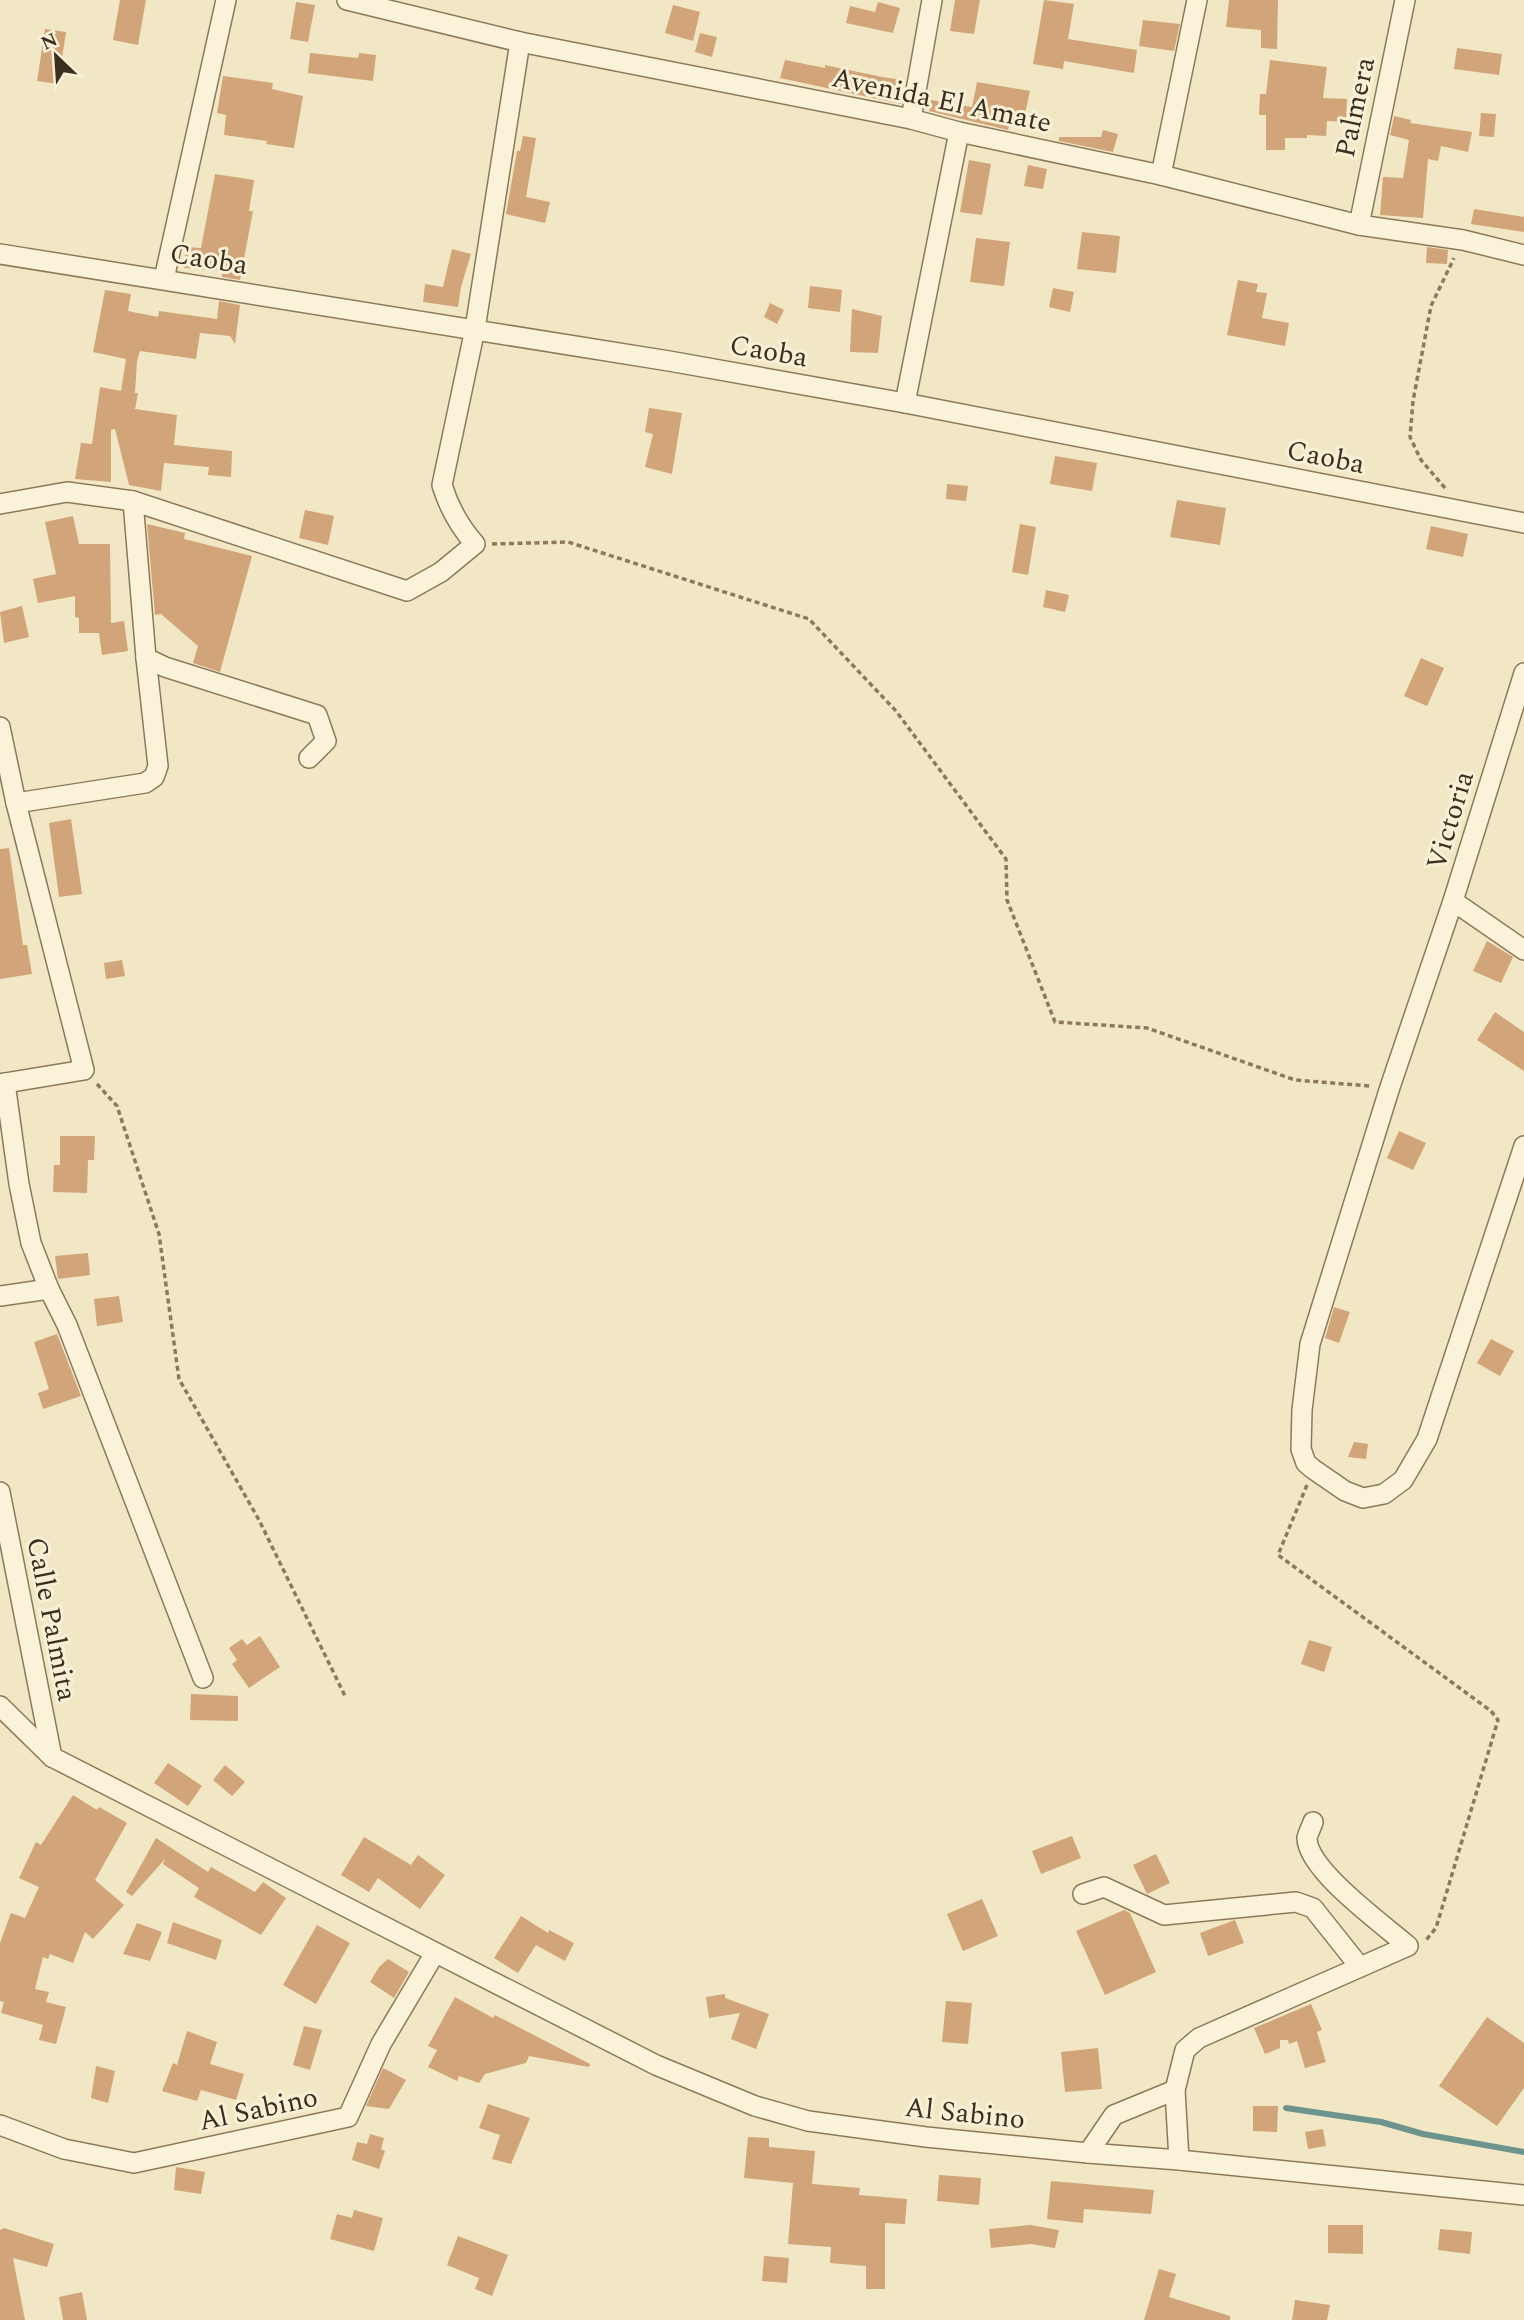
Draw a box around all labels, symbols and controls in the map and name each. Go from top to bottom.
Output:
north arrow [21,21,91,91]
text: N [36,26,63,58]
street label: Palmera [1324,53,1387,162]
street label: Avenida El Amate [828,56,1056,145]
street label: Caoba [167,232,251,287]
street label: Caoba [726,323,811,380]
street label: Caoba [1283,429,1369,486]
street label: Victoria [1415,765,1486,875]
street label: Calle Palmita [15,1534,89,1705]
street label: Al Sabino [195,2076,322,2143]
street label: Al Sabino [903,2086,1027,2141]

